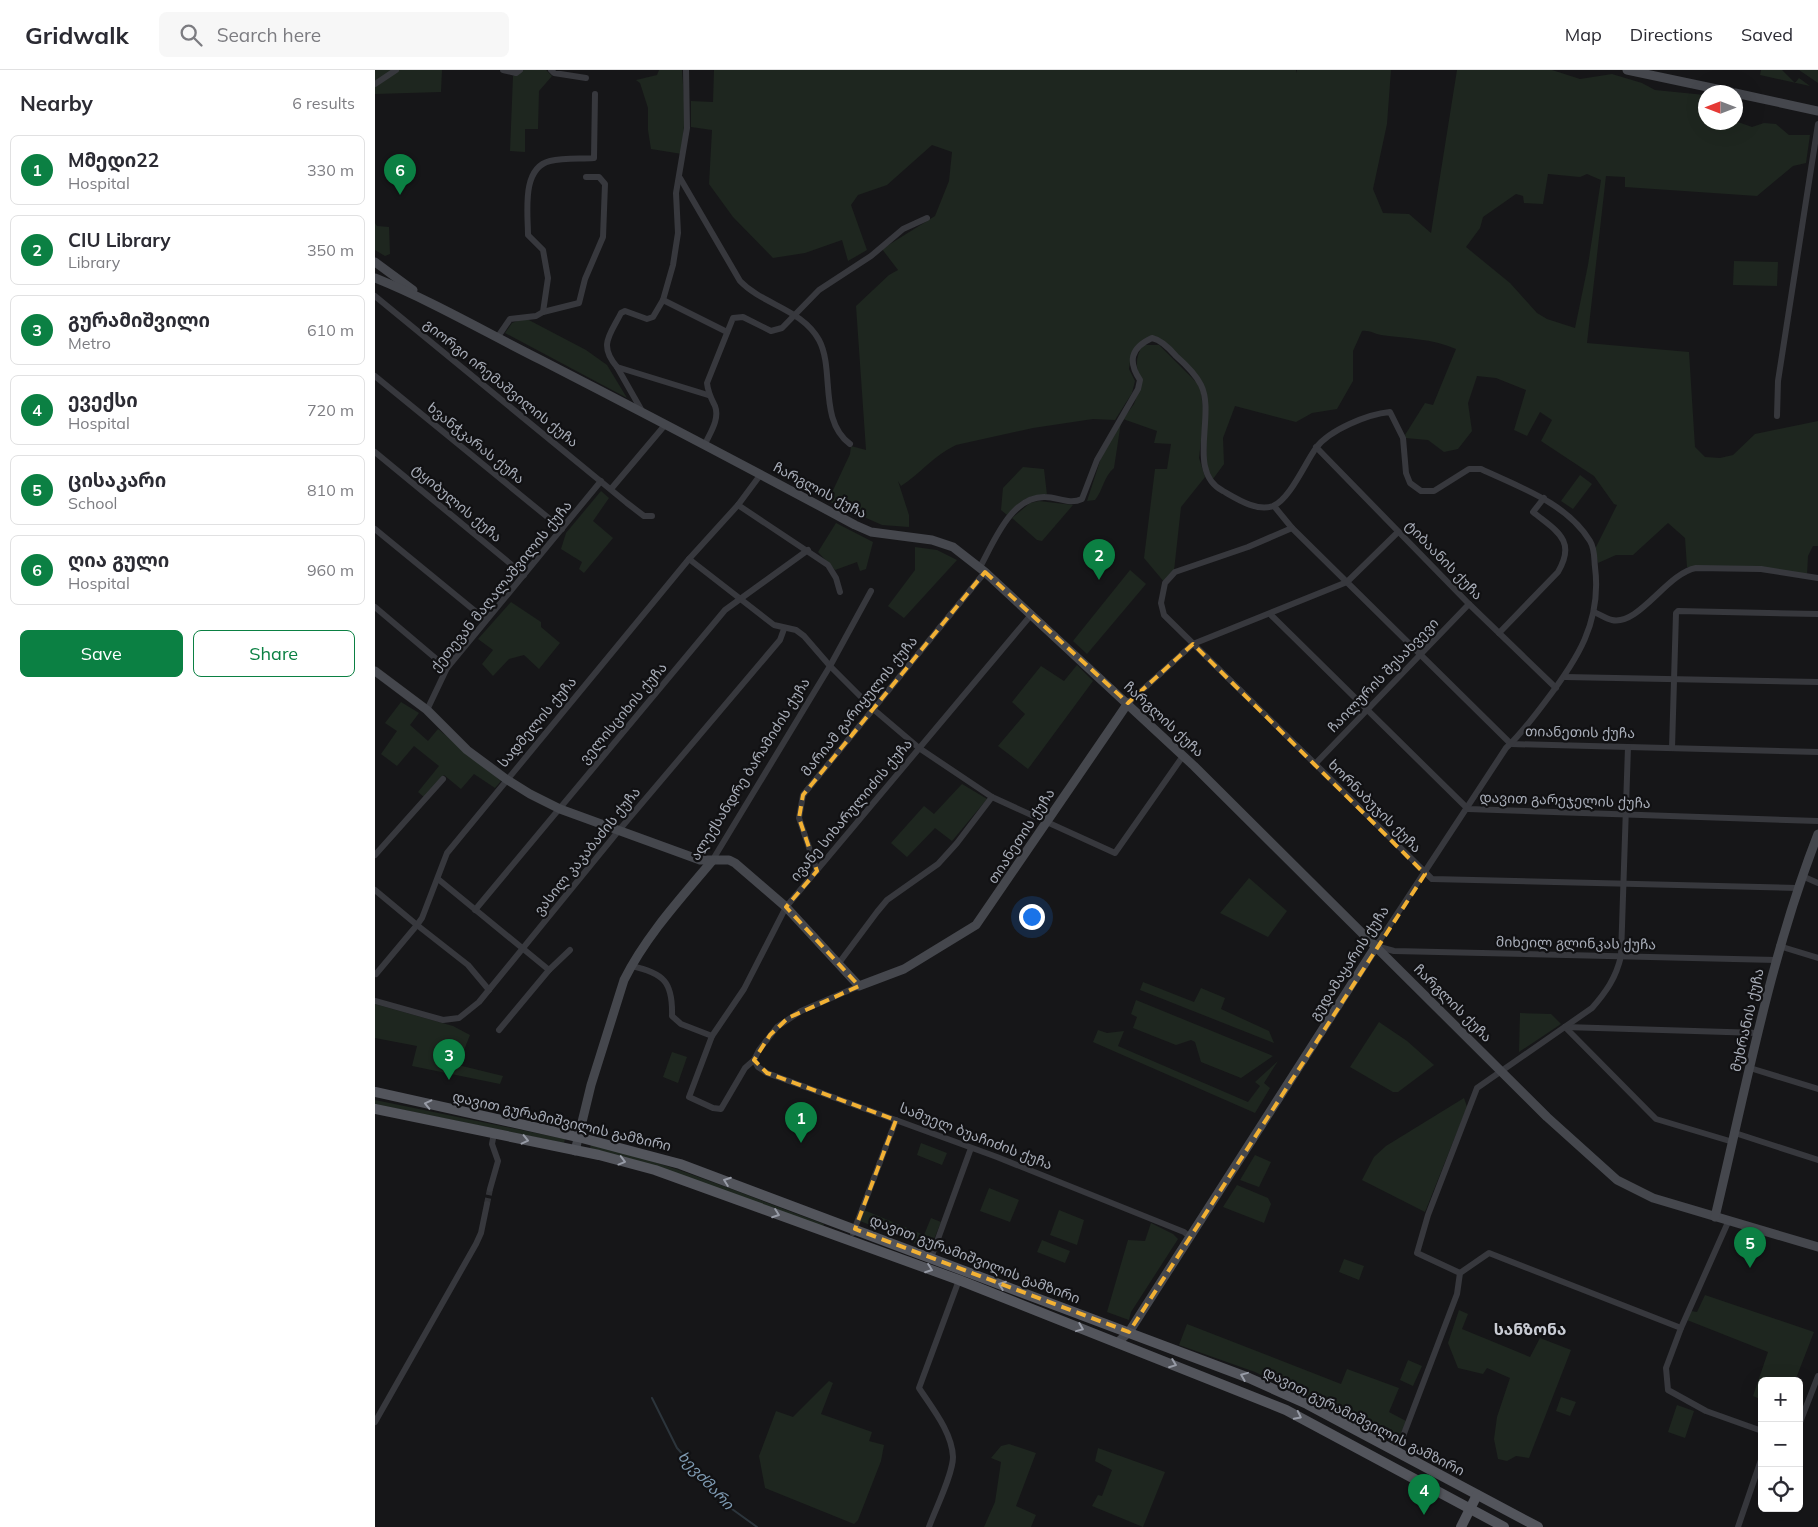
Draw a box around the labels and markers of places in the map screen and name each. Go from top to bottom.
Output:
pin: 6 [384,154,416,195]
pin: 2 [1083,539,1115,580]
pin: 3 [433,1039,465,1080]
pin: 1 [785,1102,817,1143]
pin: 5 [1734,1227,1766,1268]
pin: 4 [1408,1474,1440,1515]

